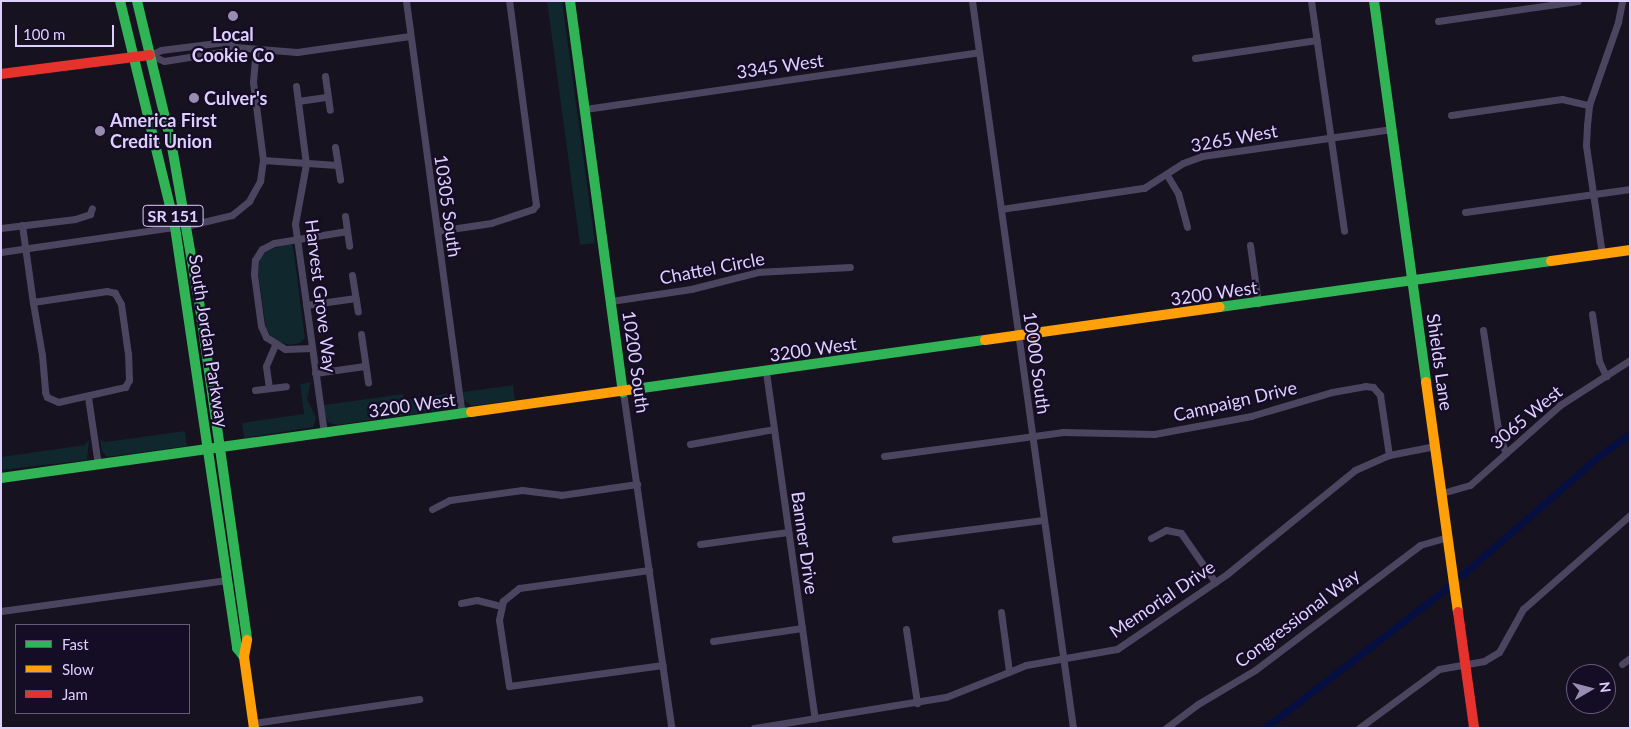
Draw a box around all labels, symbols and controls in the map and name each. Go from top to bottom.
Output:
marker: Local Cookie Co [227,10,239,22]
scale bar [18,15,116,47]
place label: Local Cookie Co [192,24,274,66]
text: 100 m [23,25,65,43]
street label: 3345 West [735,49,825,83]
place label: Culver's [204,87,267,109]
marker: Culver's [188,92,200,104]
place label: America First Credit Union [110,110,217,152]
street label: 3265 West [1189,120,1279,156]
marker: America First Credit Union [94,125,106,137]
street label: 10305 South [430,153,466,259]
road number: SR 151 [142,202,204,230]
street label: Harvest Grove Way [301,218,341,374]
street label: Chattel Circle [658,247,766,289]
street label: South Jordan Parkway [185,253,233,429]
street label: 3200 West [1169,276,1259,310]
street label: 10200 South [618,309,654,415]
street label: 10000 South [1019,310,1055,416]
street label: Shields Lane [1422,312,1458,412]
street label: 3200 West [768,332,858,366]
street label: Campaign Drive [1171,376,1299,426]
street label: 3065 West [1485,381,1567,453]
street label: 3200 West [367,388,457,422]
street label: Banner Drive [787,490,823,596]
street label: Memorial Drive [1105,556,1219,642]
street label: Congressional Way [1230,564,1364,672]
legend [15,624,190,714]
text: Fast [62,635,89,653]
text: Slow [62,660,94,678]
north arrow [1566,664,1616,714]
text: N [1596,680,1615,694]
text: Jam [62,685,88,703]

